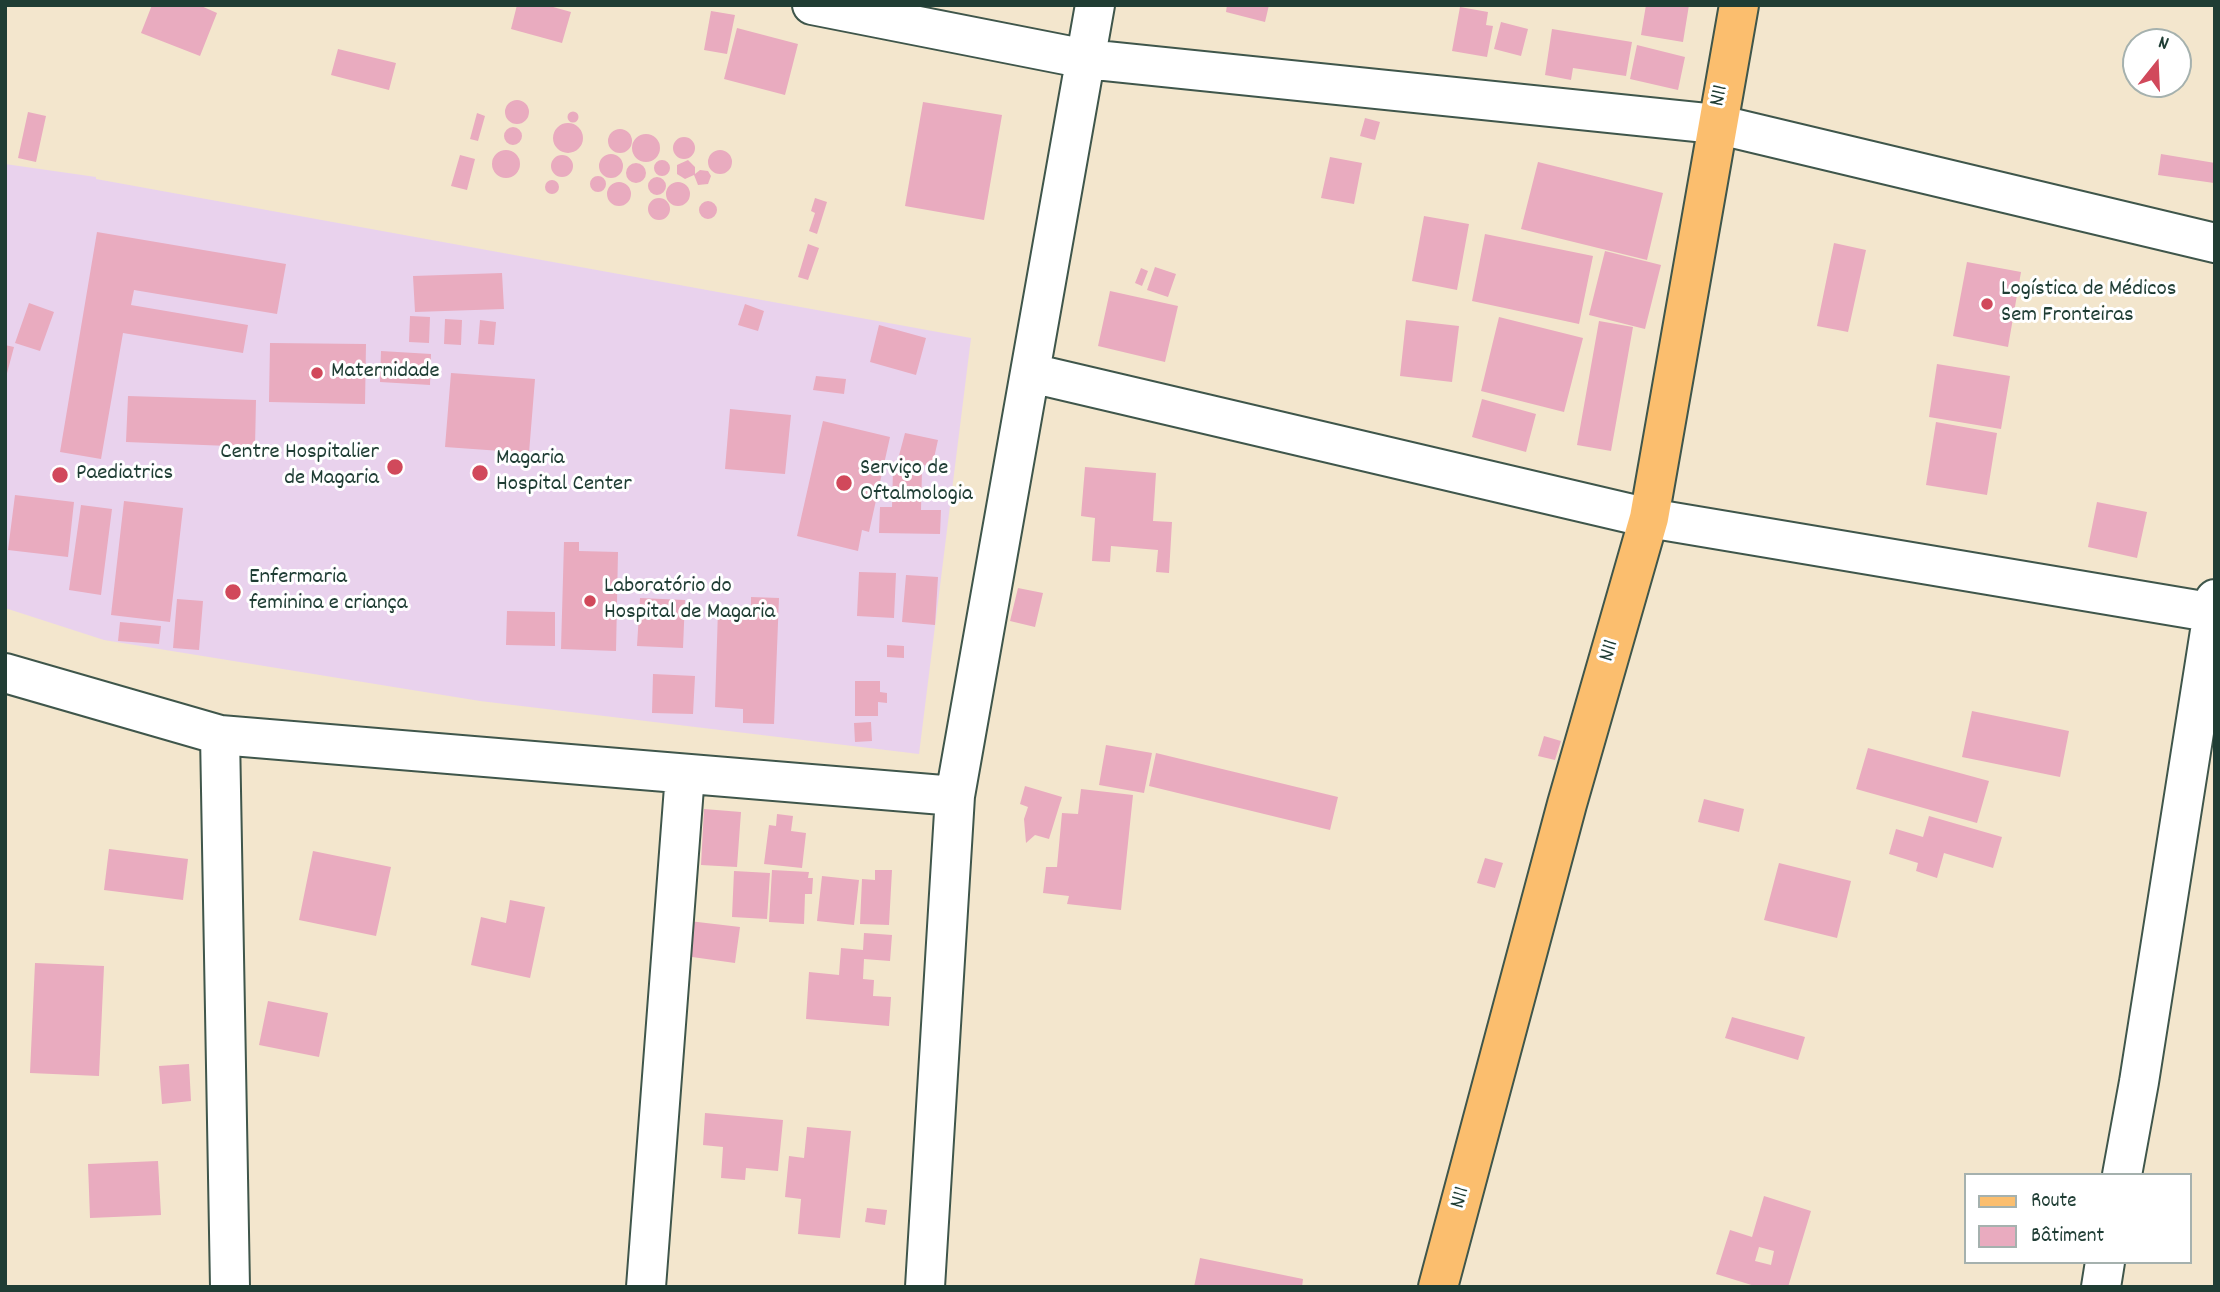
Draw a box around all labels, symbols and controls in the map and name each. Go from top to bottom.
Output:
north arrow [2122,28,2192,98]
text: N [2154,30,2172,59]
street label: N11 [1705,83,1737,109]
place label: Logística de Médicos Sem Fronteiras [2001,277,2176,331]
marker: Logística de Médicos Sem Fronteiras [1979,296,1995,312]
place label: Maternidade [331,359,440,387]
marker: Maternidade [309,365,325,381]
place label: Centre Hospitalier de Magaria [220,440,379,494]
place label: Magaria Hospital Center [496,446,632,500]
place label: Serviço de Oftalmologia [860,456,973,510]
marker: Centre Hospitalier de Magaria [385,457,405,477]
place label: Paediatrics [76,461,173,489]
marker: Magaria Hospital Center [470,463,490,483]
marker: Paediatrics [50,465,70,485]
marker: Serviço de Oftalmologia [834,473,854,493]
place label: Enfermaria feminina e criança [249,565,408,619]
place label: Laboratório do Hospital de Magaria [604,574,775,628]
marker: Enfermaria feminina e criança [223,582,243,602]
marker: Laboratório do Hospital de Magaria [582,593,598,609]
street label: N11 [1595,637,1627,665]
legend [1965,1173,2192,1264]
street label: N11 [1446,1184,1478,1212]
text: Route [2031,1187,2077,1217]
text: Bâtiment [2031,1222,2104,1252]

